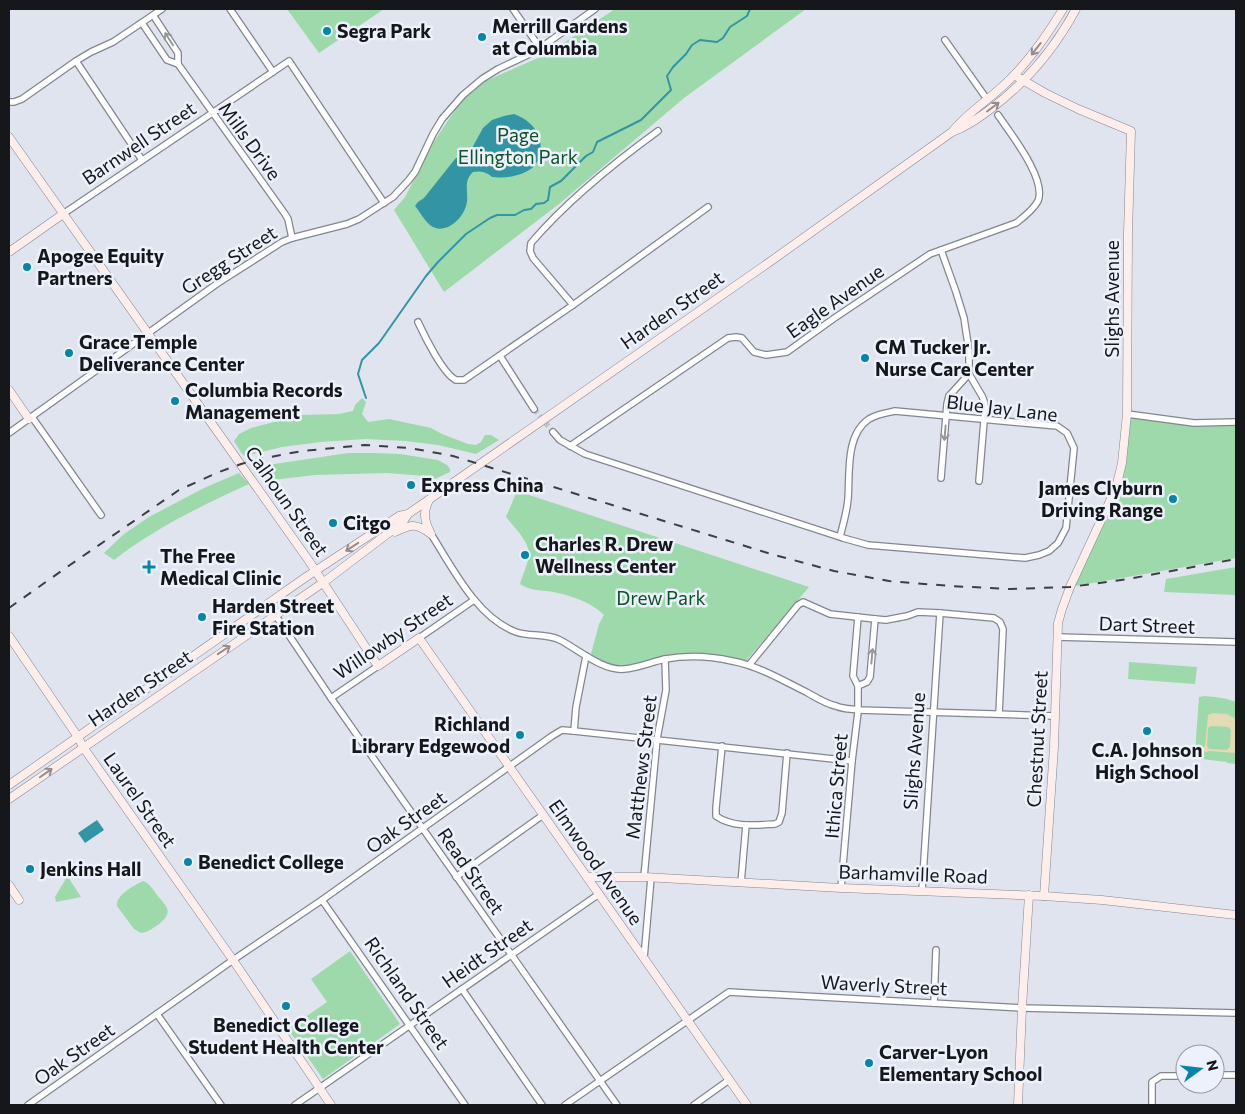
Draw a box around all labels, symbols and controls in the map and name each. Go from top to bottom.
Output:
place label: Merrill Gardens at Columbia [492,14,628,59]
place label: Segra Park [337,19,431,42]
marker: Segra Park [321,25,333,37]
marker: Merrill Gardens at Columbia [476,31,488,43]
one-way arrow [164,32,174,46]
one-way arrow [1031,43,1042,56]
street label: Barnwell Street [77,96,200,189]
street label: Mills Drive [214,97,286,184]
one-way arrow [986,102,1000,112]
park label: Page Ellington Park [458,123,578,168]
street label: Gregg Street [177,220,281,299]
street label: Slighs Avenue [1100,240,1123,358]
place label: Apogee Equity Partners [37,244,165,289]
street label: Eagle Avenue [782,259,888,343]
marker: Apogee Equity Partners [21,261,33,273]
street label: Harden Street [616,265,728,354]
place label: Grace Temple Deliverance Center [79,330,245,375]
place label: CM Tucker Jr. Nurse Care Center [875,335,1034,380]
marker: Grace Temple Deliverance Center [63,347,75,359]
marker: CM Tucker Jr. Nurse Care Center [859,352,871,364]
place label: Columbia Records Management [185,378,343,423]
street label: Blue Jay Lane [945,389,1059,426]
marker: Columbia Records Management [169,395,181,407]
one-way arrow [940,424,950,440]
street label: Calhoun Street [241,441,334,560]
place label: Express China [421,473,544,496]
place label: James Clyburn Driving Range [1038,476,1163,521]
marker: Express China [405,479,417,491]
marker: James Clyburn Driving Range [1167,493,1179,505]
place label: Citgo [343,511,391,534]
marker: Citgo [327,517,339,529]
place label: Charles R. Drew Wellness Center [535,532,676,577]
one-way arrow [345,542,359,552]
place label: The Free Medical Clinic [160,544,282,589]
marker: Charles R. Drew Wellness Center [519,549,531,561]
marker: The Free Medical Clinic [142,560,156,574]
park label: Drew Park [616,586,706,609]
street label: Willowby Street [329,587,457,684]
place label: Harden Street Fire Station [212,594,334,639]
marker: Harden Street Fire Station [196,611,208,623]
street label: Dart Street [1098,611,1196,638]
street label: Harden Street [83,644,196,731]
one-way arrow [217,645,231,656]
one-way arrow [867,648,877,664]
street label: Chestnut Street [1021,670,1052,808]
street label: Slighs Avenue [898,691,929,810]
street label: Matthews Street [620,693,661,840]
place label: Richland Library Edgewood [351,712,510,757]
marker: C.A. Johnson High School [1141,725,1153,737]
marker: Richland Library Edgewood [514,729,526,741]
street label: Ithica Street [819,732,852,840]
place label: C.A. Johnson High School [1092,738,1202,783]
street label: Laurel Street [99,748,182,852]
one-way arrow [39,768,53,778]
street label: Oak Street [361,785,451,858]
street label: Elmwood Avenue [545,794,648,929]
street label: Read Street [433,823,510,919]
place label: Benedict College [198,850,344,873]
marker: Benedict College [182,856,194,868]
place label: Jenkins Hall [40,857,141,880]
street label: Barhamville Road [838,859,988,888]
marker: Jenkins Hall [24,863,36,875]
street label: Heidt Street [437,913,537,992]
street label: Richland Street [360,932,455,1053]
street label: Waverly Street [820,970,948,999]
marker: Benedict College Student Health Center [280,1000,292,1012]
place label: Benedict College Student Health Center [188,1013,384,1058]
street label: Oak Street [29,1017,119,1090]
place label: Carver-Lyon Elementary School [879,1040,1043,1085]
north arrow [1175,1044,1225,1094]
marker: Carver-Lyon Elementary School [863,1057,875,1069]
text: N [1203,1058,1223,1073]

